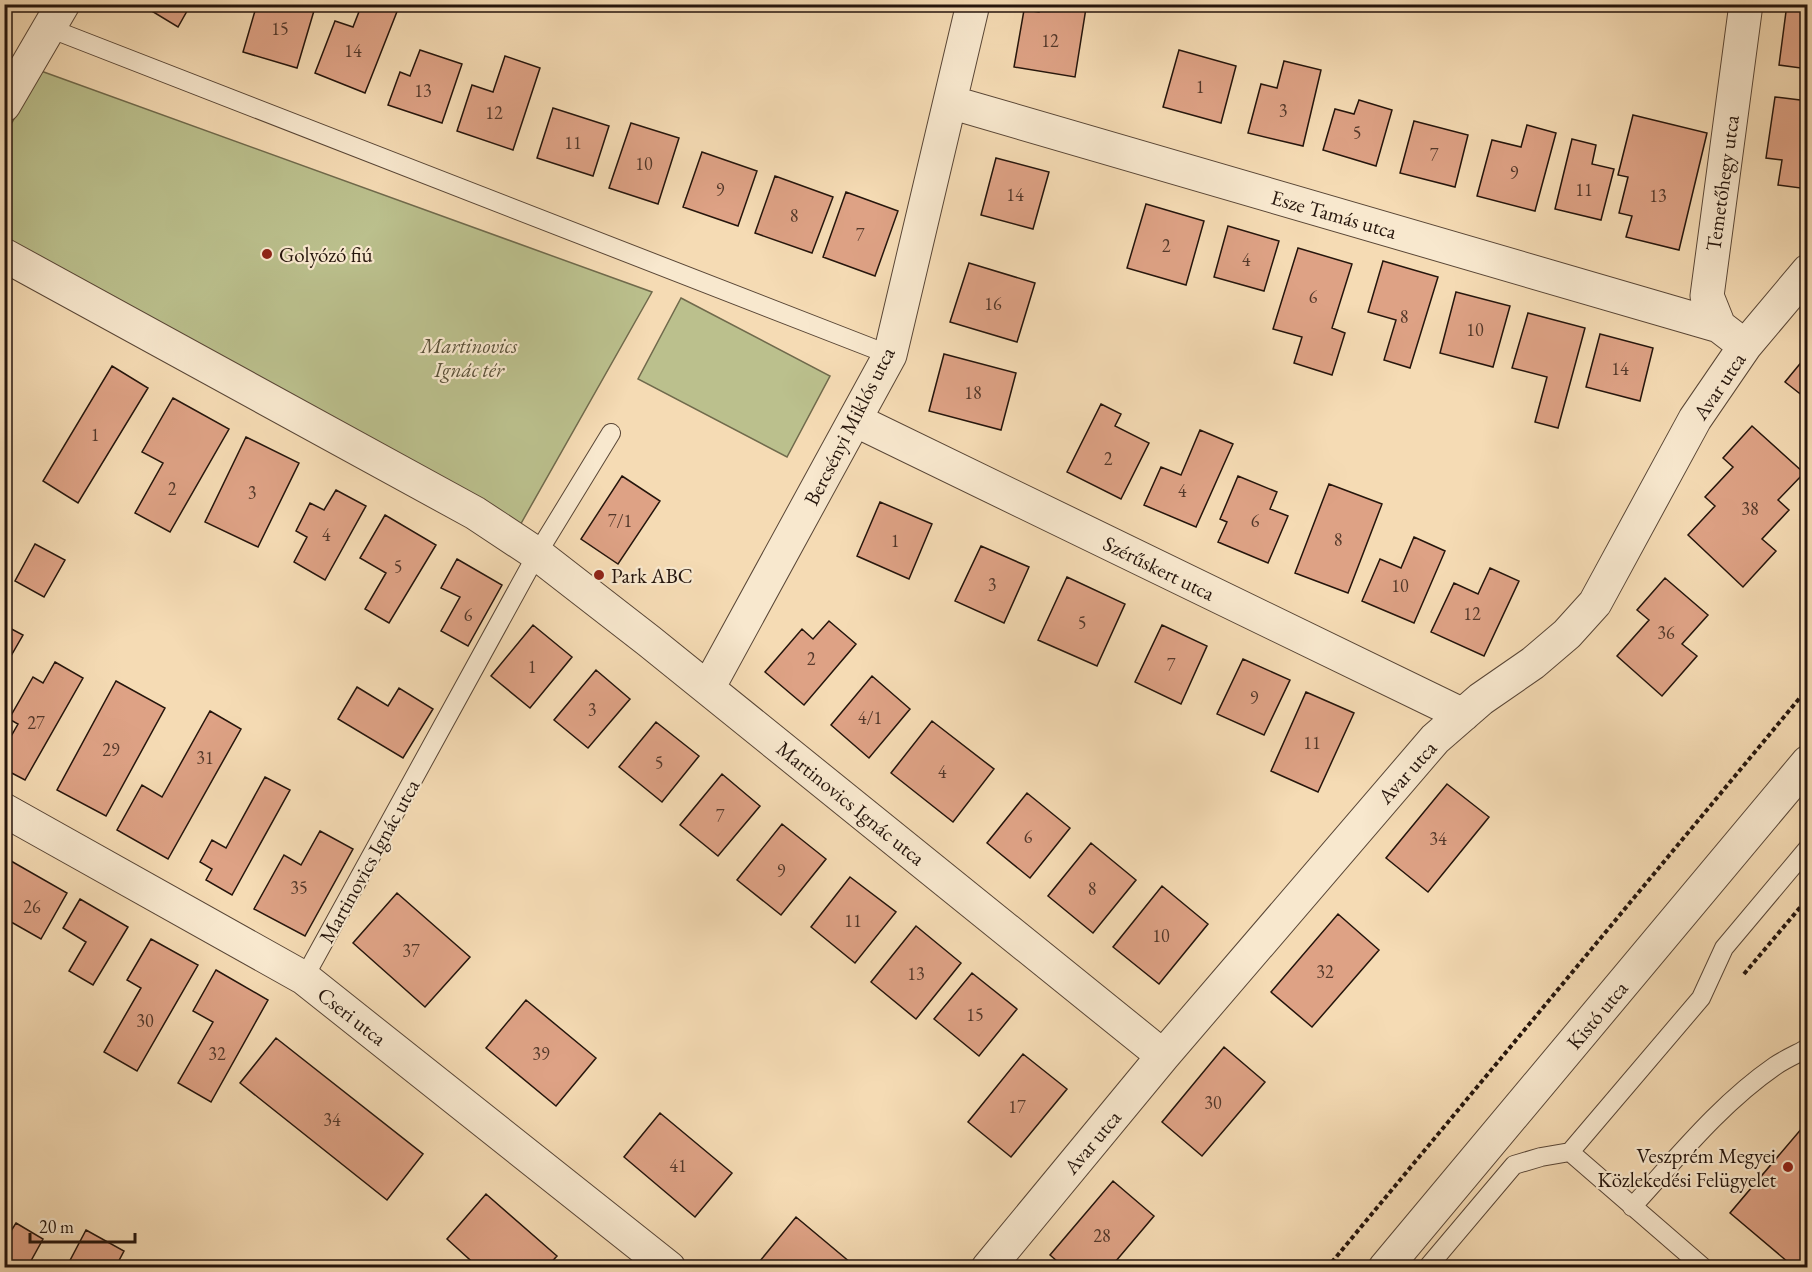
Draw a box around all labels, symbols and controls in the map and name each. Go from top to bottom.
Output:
house number: 15 [271,17,289,40]
house number: 12 [1041,29,1059,52]
house number: 14 [344,39,362,62]
house number: 1 [1196,75,1204,98]
house number: 13 [414,79,432,102]
house number: 3 [1279,99,1287,122]
house number: 12 [485,101,503,124]
street label: Temetőhegy utca [1699,113,1745,253]
house number: 5 [1353,121,1361,144]
house number: 11 [564,131,582,154]
house number: 7 [1430,143,1439,166]
house number: 10 [635,152,653,175]
house number: 9 [1510,161,1519,184]
house number: 9 [716,178,725,201]
house number: 11 [1575,178,1593,201]
house number: 14 [1006,183,1024,206]
street label: Esze Tamás utca [1268,183,1400,245]
house number: 13 [1649,184,1667,207]
house number: 8 [790,204,798,227]
house number: 7 [856,223,865,246]
house number: 2 [1162,234,1171,257]
place label: Golyózó fiú [279,241,373,268]
marker: Golyózó fiú [260,247,274,261]
house number: 4 [1242,248,1251,271]
house number: 6 [1309,285,1318,308]
house number: 16 [984,292,1002,315]
house number: 8 [1400,305,1408,328]
house number: 10 [1466,318,1484,341]
park label: Martinovics Ignác tér [419,332,517,383]
street label: Bercsényi Miklós utca [797,342,901,510]
street label: Avar utca [1686,347,1752,426]
house number: 14 [1611,357,1629,380]
house number: 18 [964,381,982,404]
house number: 1 [91,423,99,446]
house number: 2 [1104,447,1113,470]
house number: 2 [168,477,177,500]
house number: 4 [1178,479,1187,502]
house number: 3 [248,481,256,504]
house number: 38 [1741,497,1759,520]
house number: 7/1 [608,509,632,532]
house number: 6 [1251,509,1260,532]
house number: 4 [322,523,331,546]
house number: 8 [1334,528,1342,551]
house number: 1 [891,529,899,552]
street label: Szérűskert utca [1099,529,1220,607]
house number: 5 [394,555,402,578]
place label: Park ABC [611,562,693,589]
marker: Park ABC [592,568,606,582]
house number: 3 [988,573,996,596]
house number: 10 [1391,574,1409,597]
house number: 12 [1463,602,1481,625]
house number: 6 [464,603,473,626]
house number: 5 [1078,611,1086,634]
house number: 36 [1657,621,1675,644]
house number: 2 [807,647,816,670]
house number: 7 [1167,653,1176,676]
house number: 1 [528,655,536,678]
house number: 9 [1250,686,1259,709]
house number: 3 [588,698,596,721]
house number: 4/1 [858,706,882,729]
house number: 27 [27,711,45,734]
house number: 11 [1303,731,1321,754]
street label: Avar utca [1371,734,1443,810]
street label: Martinovics Ignác utca [771,735,931,872]
house number: 29 [102,738,120,761]
house number: 31 [196,746,214,769]
house number: 5 [655,751,663,774]
house number: 4 [938,760,947,783]
street label: Martinovics Ignác utca [313,774,426,948]
house number: 7 [716,804,725,827]
house number: 6 [1024,825,1033,848]
house number: 34 [1429,827,1447,850]
house number: 9 [777,859,786,882]
house number: 35 [290,876,308,899]
house number: 8 [1088,877,1096,900]
house number: 26 [23,895,41,918]
house number: 11 [844,909,862,932]
house number: 10 [1152,924,1170,947]
house number: 37 [402,939,420,962]
house number: 32 [1316,960,1334,983]
house number: 13 [907,962,925,985]
street label: Kistó utca [1560,975,1634,1055]
street label: Cseri utca [312,981,393,1052]
house number: 15 [966,1003,984,1026]
house number: 30 [136,1009,154,1032]
house number: 32 [208,1042,226,1065]
house number: 39 [532,1042,550,1065]
house number: 30 [1204,1091,1222,1114]
house number: 17 [1008,1095,1026,1118]
street label: Avar utca [1057,1104,1127,1180]
house number: 34 [323,1108,341,1131]
place label: Veszprém Megyei Közlekedési Felügyelet [1597,1142,1776,1193]
house number: 41 [669,1154,687,1177]
marker: Veszprém Megyei Közlekedési Felügyelet [1781,1160,1795,1174]
scale bar [30,1206,135,1244]
text: 20 m [39,1215,74,1238]
house number: 28 [1093,1224,1111,1247]

